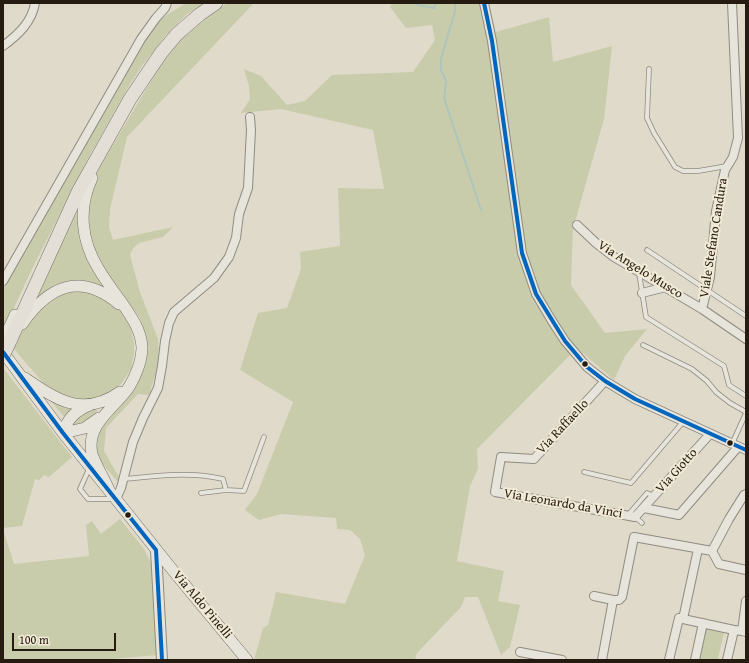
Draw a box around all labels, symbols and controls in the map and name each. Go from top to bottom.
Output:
street label: Viale Stefano Candura [697,177,731,299]
street label: Via Angelo Musco [595,238,685,302]
unlabelled marker [580,359,590,369]
street label: Via Raffaello [534,396,592,458]
unlabelled marker [725,438,735,448]
street label: Via Giotto [653,445,701,497]
street label: Via Leonardo da Vinci [502,486,624,522]
unlabelled marker [123,510,133,520]
street label: Via Aldo Pinelli [169,568,235,642]
scale bar [14,625,118,651]
text: 100 m [19,631,49,648]

